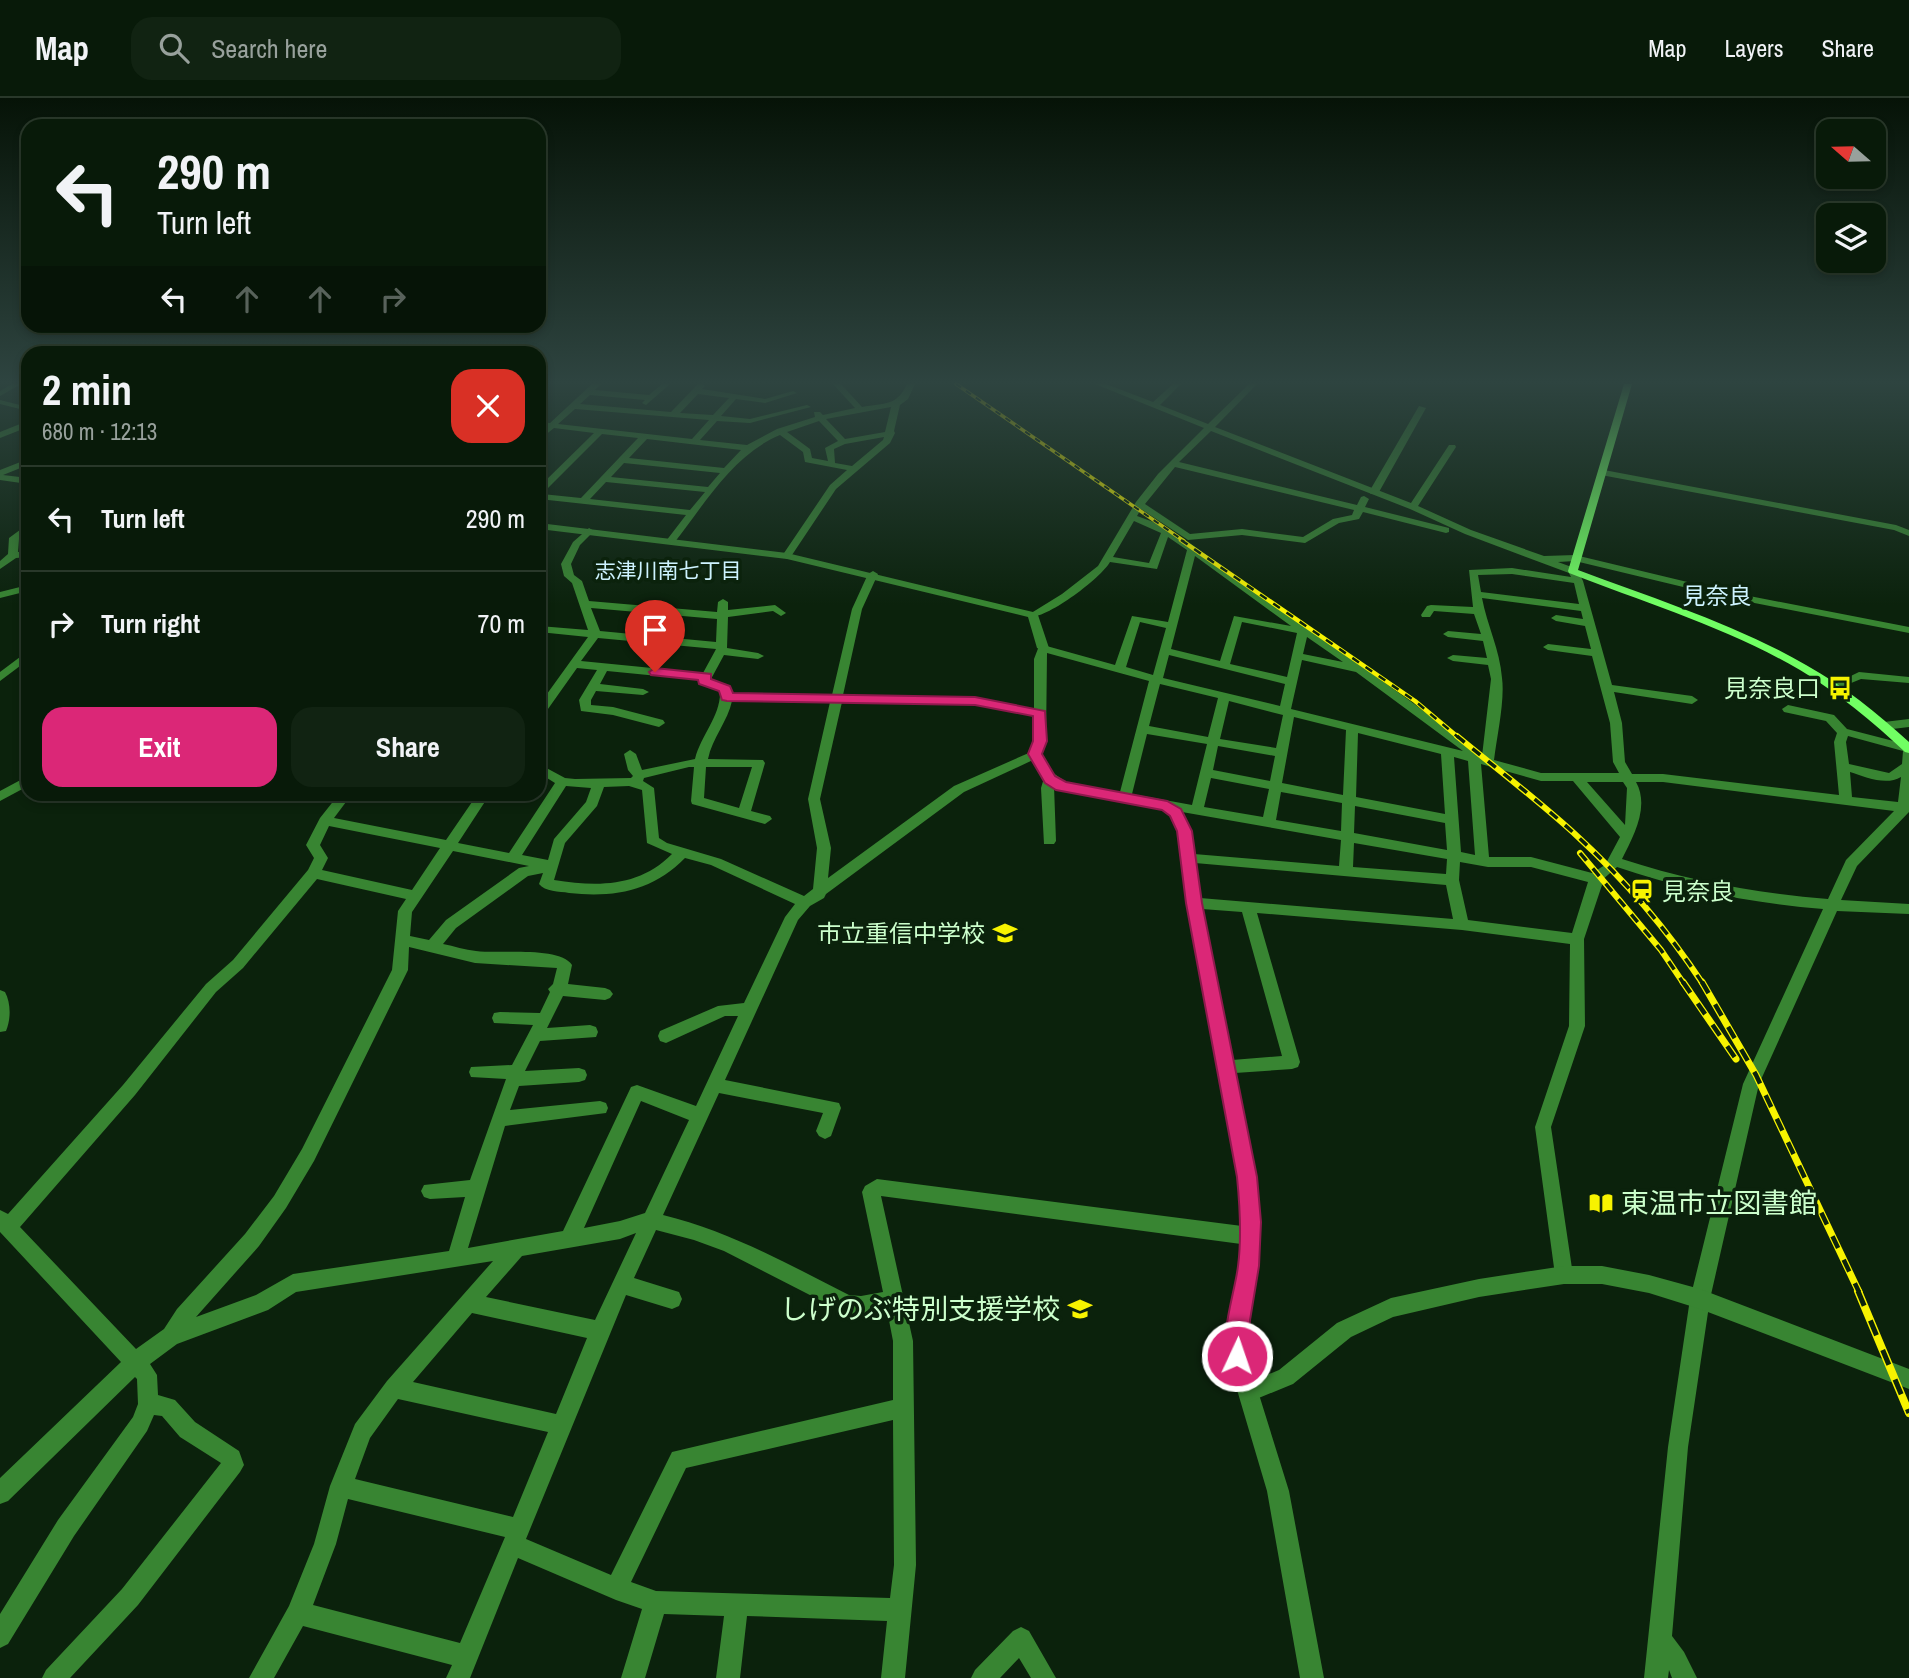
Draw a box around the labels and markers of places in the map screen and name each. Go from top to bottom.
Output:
pin [625,600,685,672]
place label: 見奈良口 [1724,672,1820,704]
bus stop icon: 見奈良口 [1826,674,1854,702]
place label: 見奈良 [1662,875,1734,907]
station icon: 見奈良 [1628,877,1656,905]
place label: 市立重信中学校 [817,917,985,949]
school or university icon: 市立重信中学校 [991,919,1019,947]
place label: 東温市立図書館 [1621,1184,1817,1222]
library icon: 東温市立図書館 [1587,1189,1615,1217]
place label: しげのぶ特別支援学校 [780,1290,1060,1328]
school or university icon: しげのぶ特別支援学校 [1066,1295,1094,1323]

